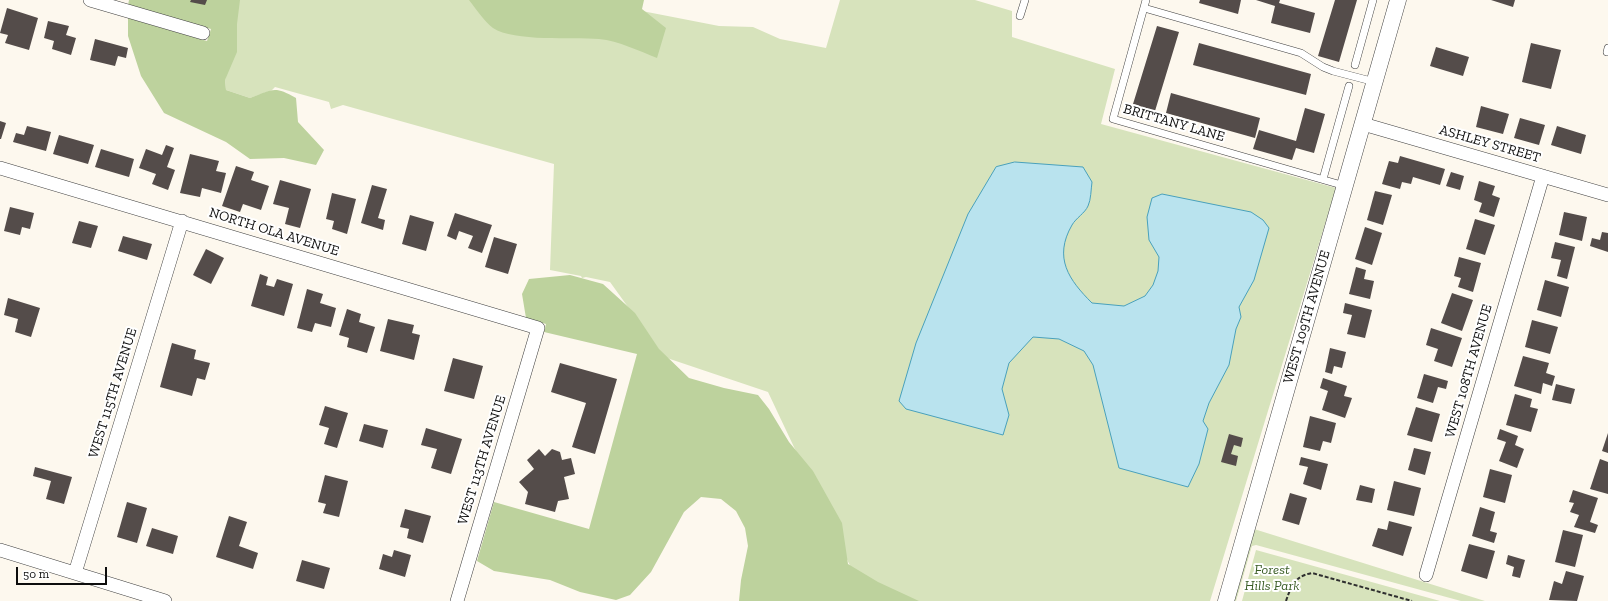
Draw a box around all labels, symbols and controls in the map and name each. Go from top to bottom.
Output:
street label: BRITTANY LANE [1121,101,1227,145]
street label: ASHLEY STREET [1437,122,1543,166]
street label: NORTH OLA AVENUE [207,204,341,260]
street label: WEST 109TH AVENUE [1280,248,1334,386]
street label: WEST 108TH AVENUE [1442,302,1496,440]
street label: WEST 115TH AVENUE [85,326,141,460]
street label: WEST 113TH AVENUE [454,393,510,527]
scale bar [18,559,109,585]
park label: Forest Hills Park [1245,562,1299,594]
text: 50 m [23,567,49,581]

